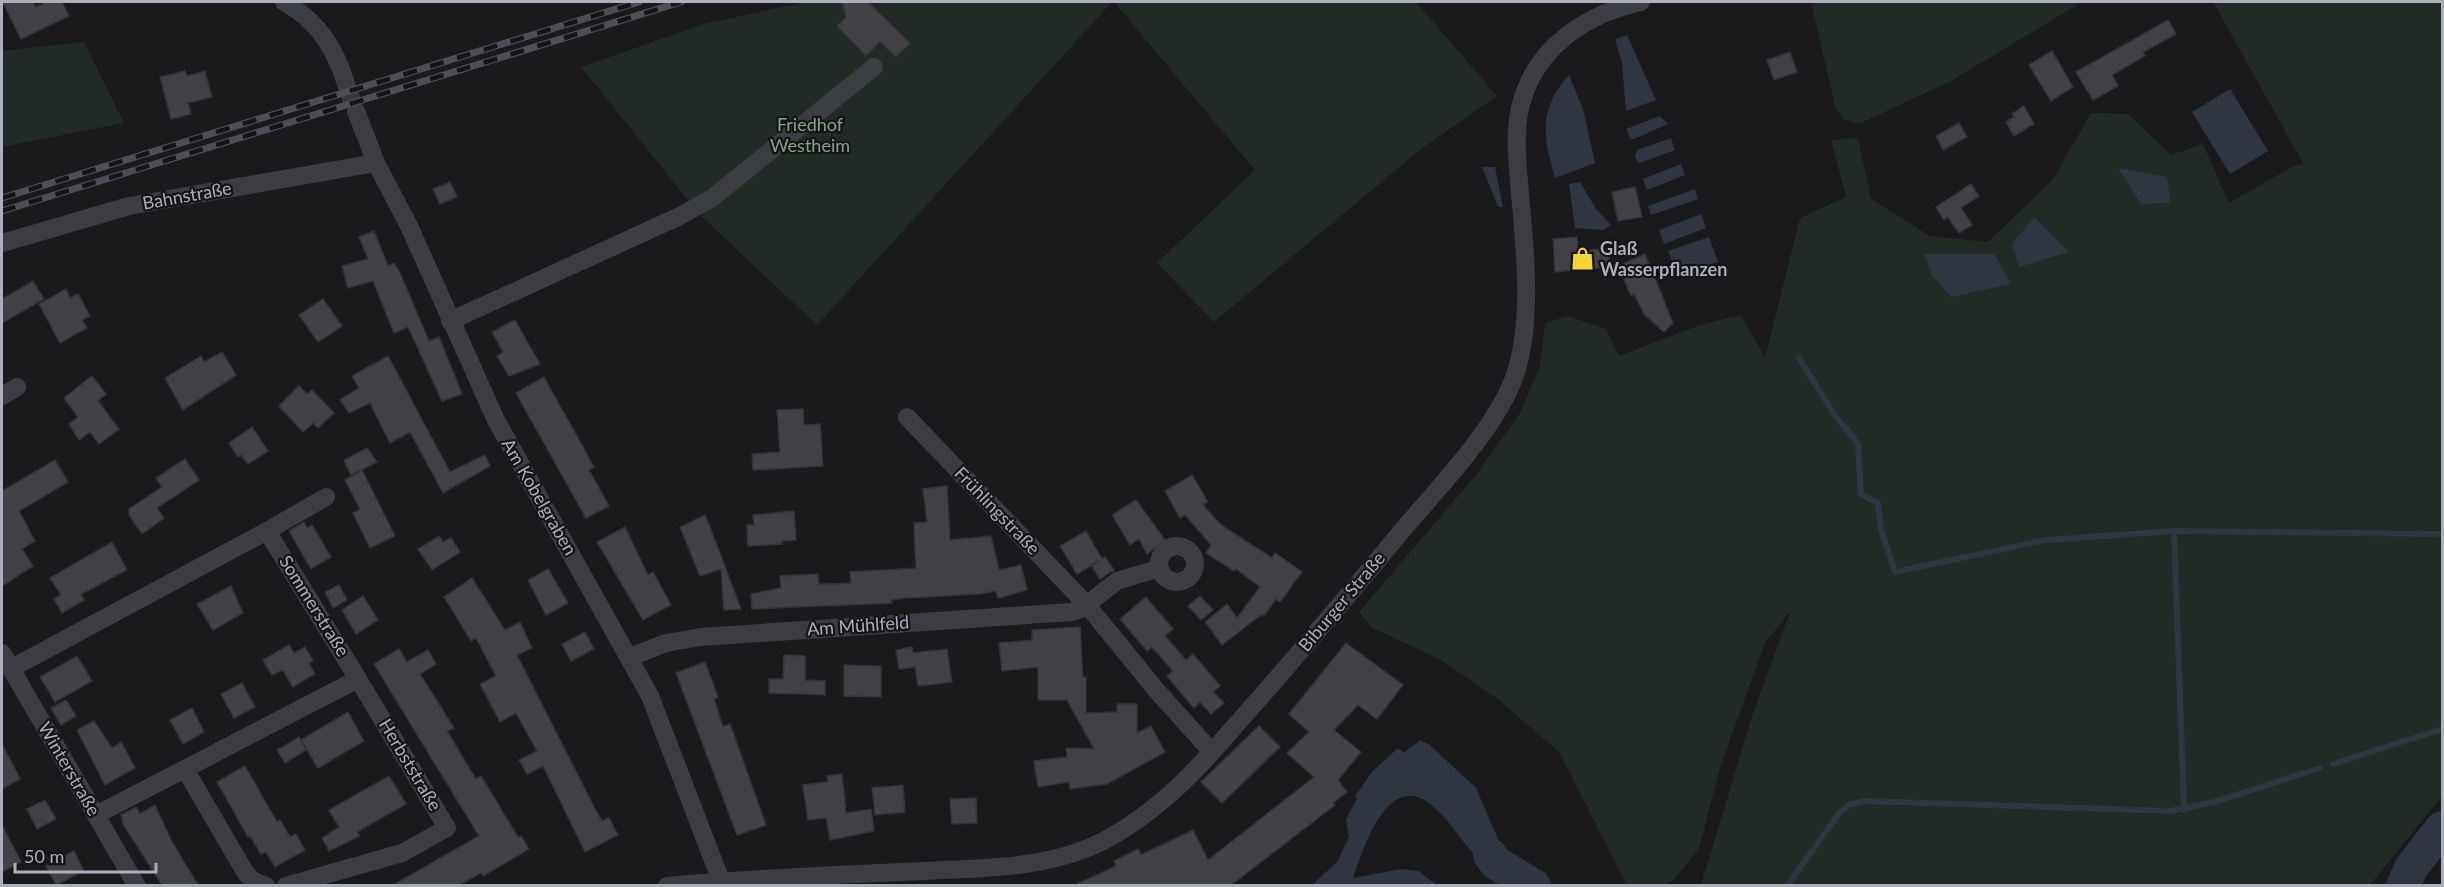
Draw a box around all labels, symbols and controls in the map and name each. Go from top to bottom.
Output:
park label: Friedhof Westheim [770,113,850,156]
street label: Bahnstraße [141,176,233,214]
place label: Glaß Wasserpflanzen [1600,237,1727,280]
shop icon: Glaß Wasserpflanzen [1569,246,1595,272]
street label: Am Kobelgraben [498,434,582,559]
street label: Frühlingstraße [950,462,1045,559]
street label: Biburger Straße [1293,547,1389,655]
street label: Sommerstraße [275,551,355,660]
street label: Am Mühlfeld [806,610,910,640]
street label: Herbststraße [375,715,447,814]
street label: Winterstraße [34,718,106,819]
scale bar [15,836,156,874]
text: 50 m [24,845,64,867]

